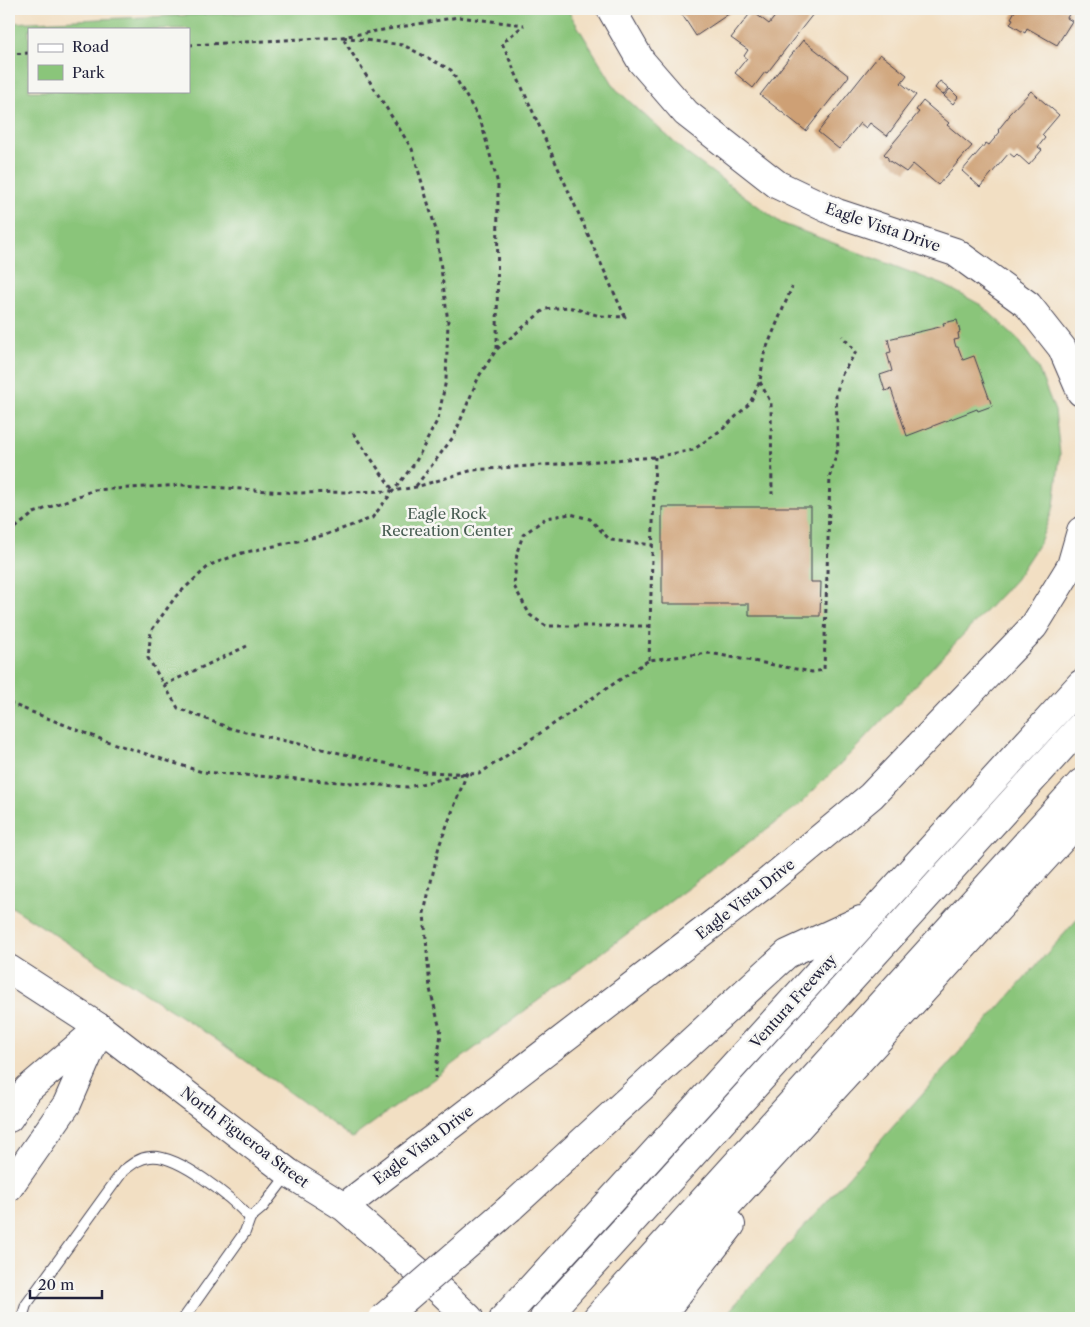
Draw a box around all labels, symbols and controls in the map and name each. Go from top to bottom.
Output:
legend [28,28,190,92]
text: Road [72,37,109,56]
text: Park [72,63,106,82]
street label: Eagle Vista Drive [823,198,943,256]
park label: Eagle Rock Recreation Center [381,504,513,540]
street label: Eagle Vista Drive [692,854,798,944]
street label: Ventura Freeway [745,950,841,1053]
street label: North Figueroa Street [177,1083,313,1192]
street label: Eagle Vista Drive [369,1101,477,1189]
scale bar [30,1267,102,1299]
text: 20 m [38,1275,74,1294]

